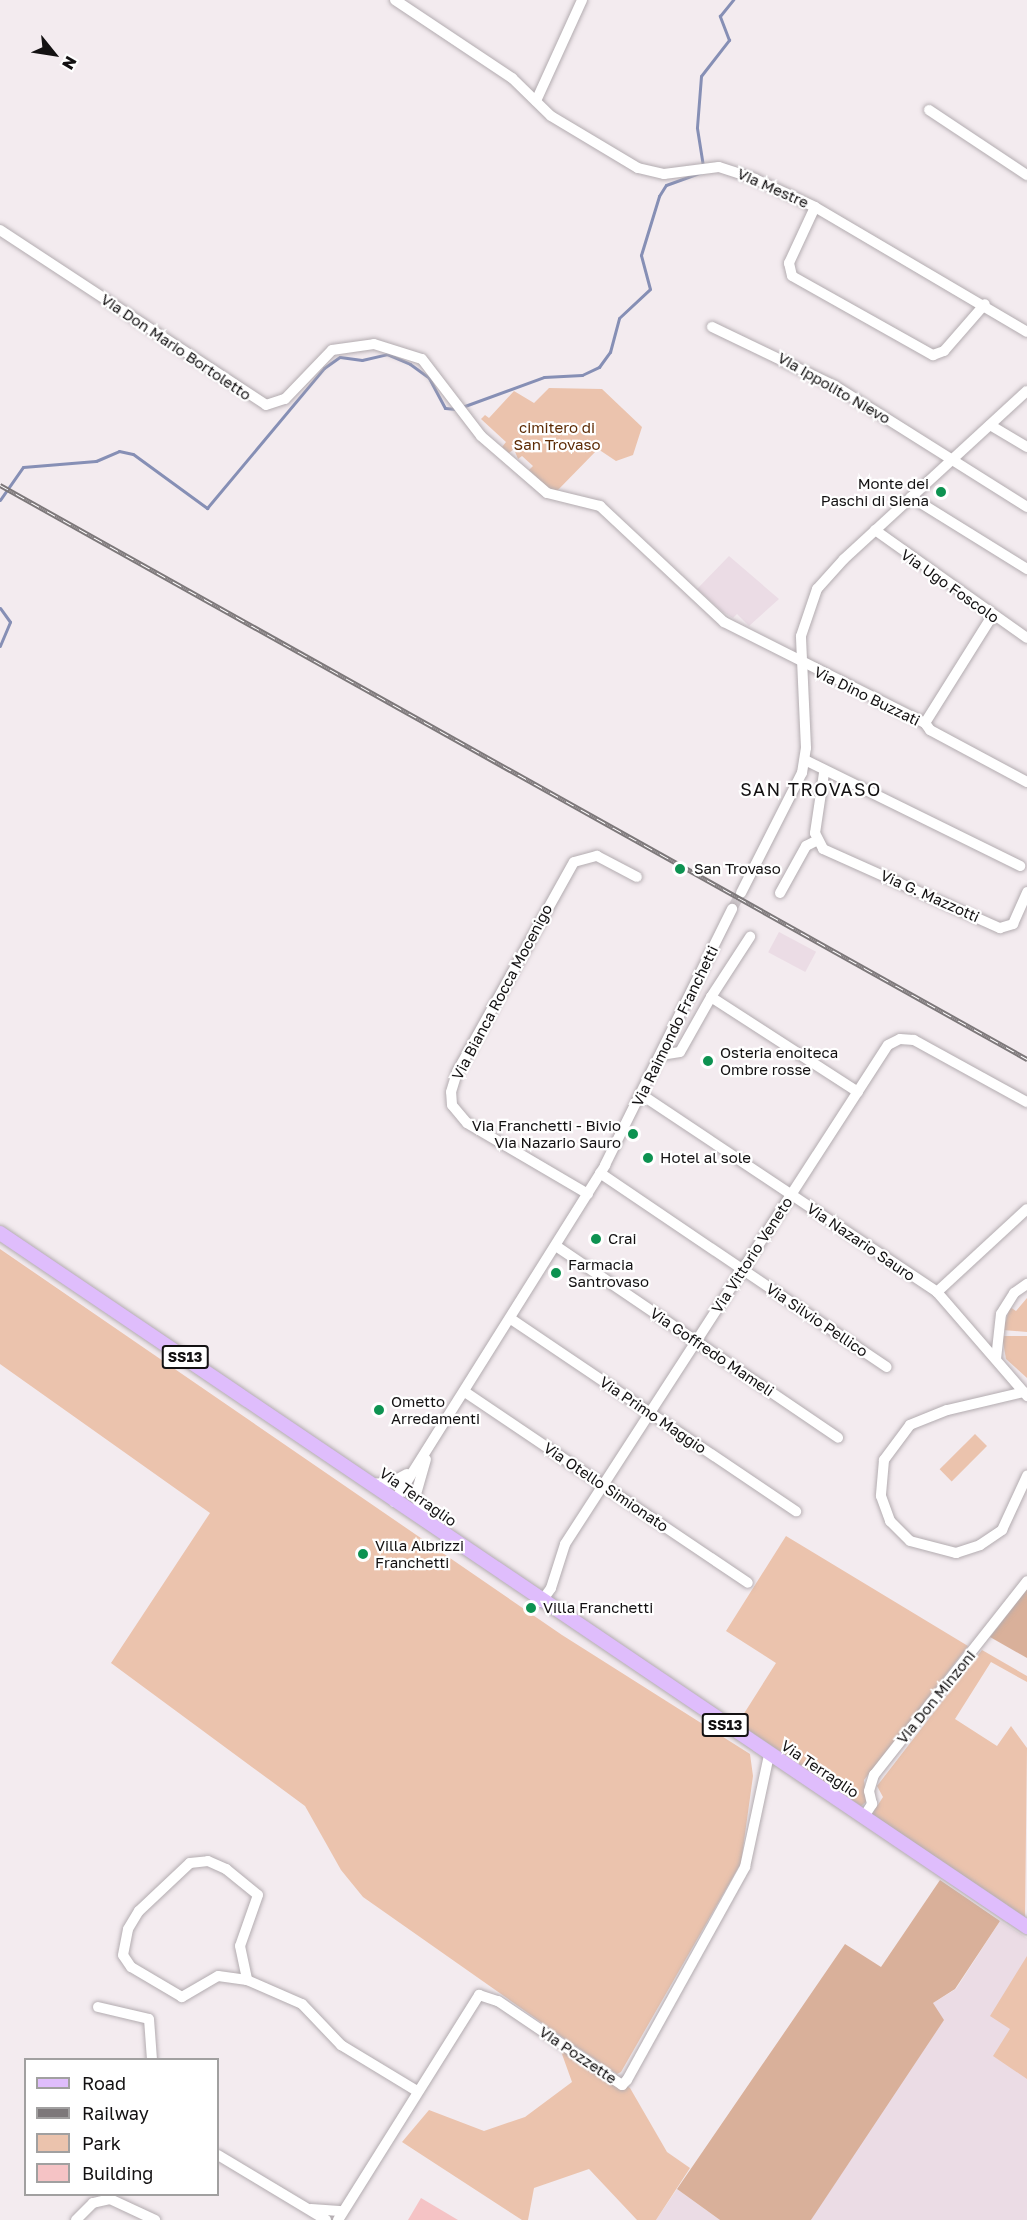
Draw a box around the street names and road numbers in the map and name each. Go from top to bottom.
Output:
street label: Via Mestre [735,164,811,212]
street label: Via Don Mario Bortoletto [98,290,254,404]
street label: Via Ippolito Nievo [775,348,893,428]
street label: Via Ugo Foscolo [897,545,1003,627]
street label: Via Dino Buzzati [811,663,923,729]
street label: Via G. Mazzotti [878,866,982,926]
street label: Via Bianca Rocca Mocenigo [448,901,556,1083]
street label: Via Raimondo Franchetti [628,943,722,1109]
street label: Via Vittorio Veneto [708,1194,796,1316]
street label: Via Nazario Sauro [803,1199,919,1285]
street label: Via Silvio Pellico [763,1279,871,1361]
street label: Via Goffredo Mameli [647,1304,777,1400]
road number: SS13 [161,1346,209,1368]
street label: Via Primo Maggio [596,1373,710,1457]
street label: Via Otello Simionato [540,1439,672,1535]
street label: Via Terraglio [376,1464,460,1530]
street label: Via Don Minzoni [893,1647,979,1747]
road number: SS13 [701,1714,749,1736]
street label: Via Terraglio [778,1736,862,1802]
street label: Via Pozzette [536,2022,620,2088]

